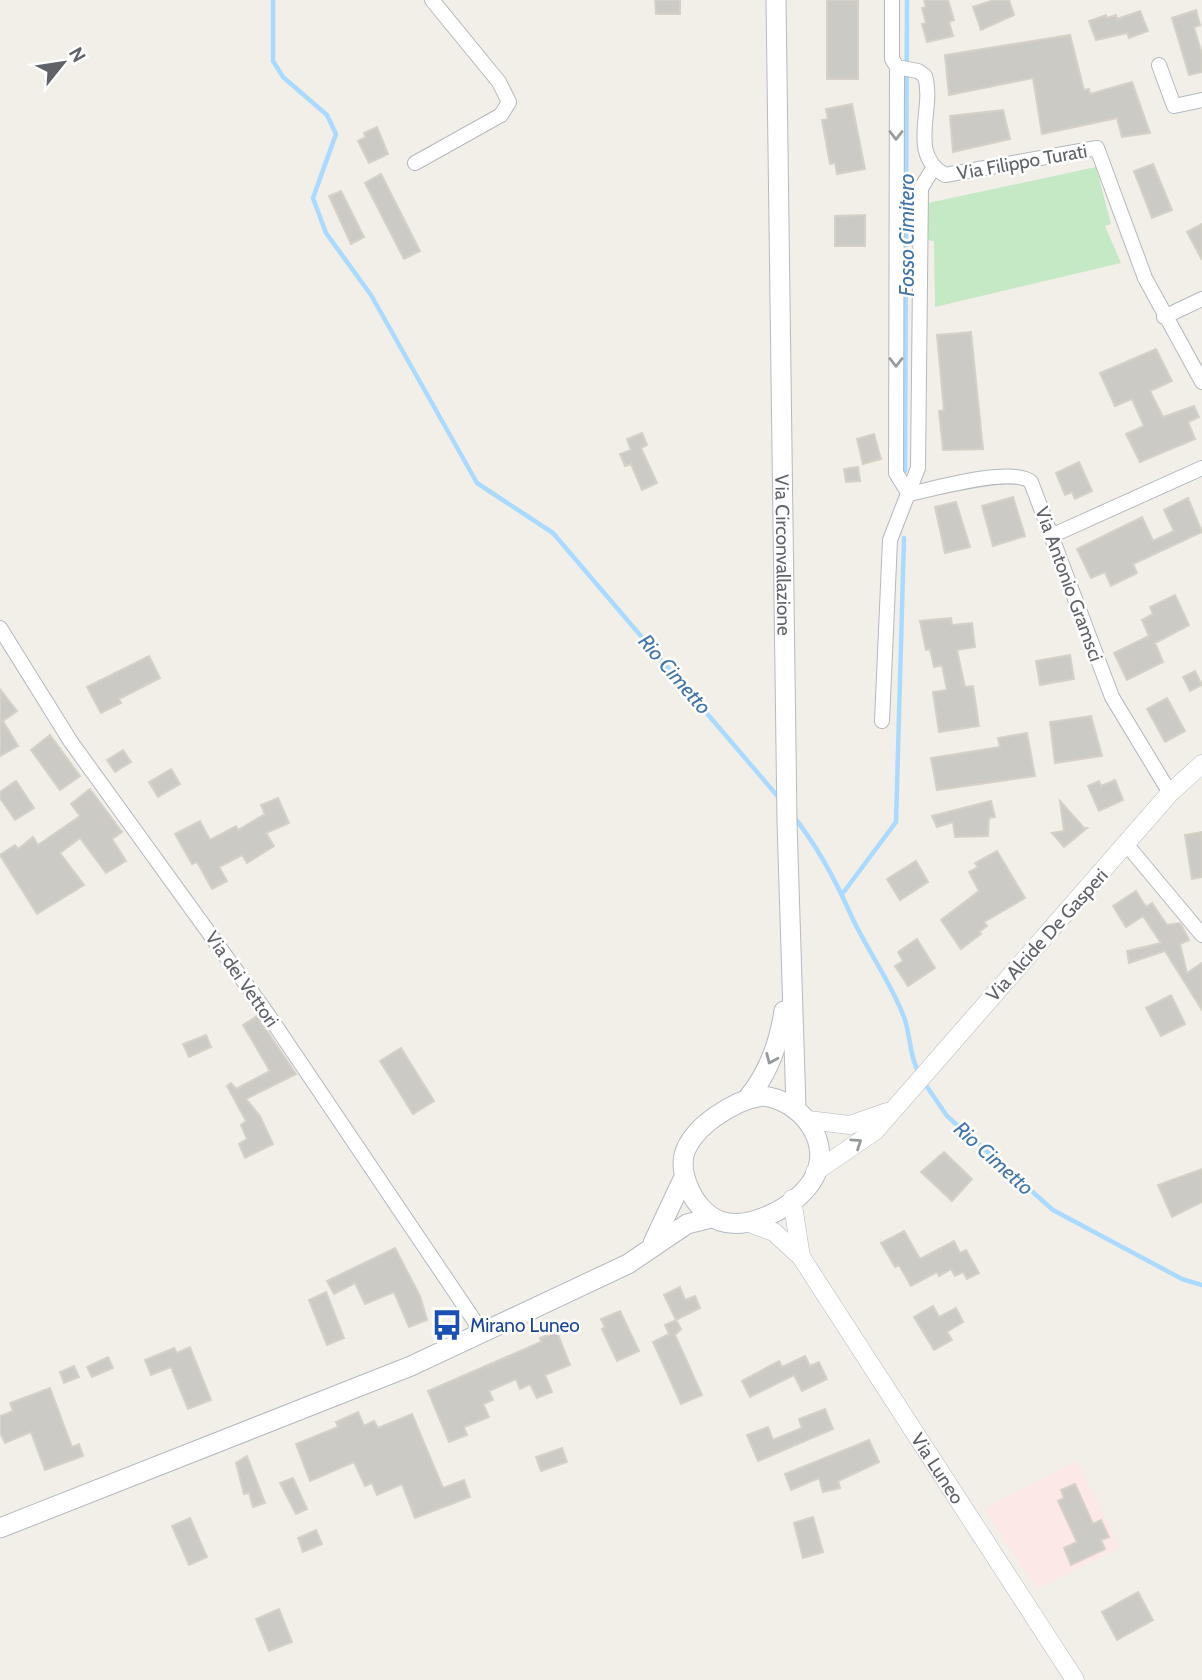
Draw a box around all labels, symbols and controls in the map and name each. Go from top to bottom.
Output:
north arrow [28,28,98,98]
text: N [64,43,91,66]
one-way arrow [888,130,904,140]
street label: Via Filippo Turati [955,139,1089,185]
water label: Fosso Cimitero [894,173,919,297]
one-way arrow [888,357,904,368]
street label: Via Circonvallazione [771,474,796,636]
street label: Via Antonio Gramsci [1030,503,1108,665]
water label: Rio Cimetto [633,629,717,719]
street label: Via Alcide De Gasperi [981,864,1113,1006]
street label: Via dei Vettori [201,927,283,1031]
one-way arrow [765,1052,779,1064]
water label: Rio Cimetto [949,1116,1039,1200]
one-way arrow [849,1139,862,1151]
bus stop icon: Mirano Luneo [430,1308,464,1342]
place label: Mirano Luneo [470,1314,580,1337]
street label: Via Luneo [906,1428,969,1508]

